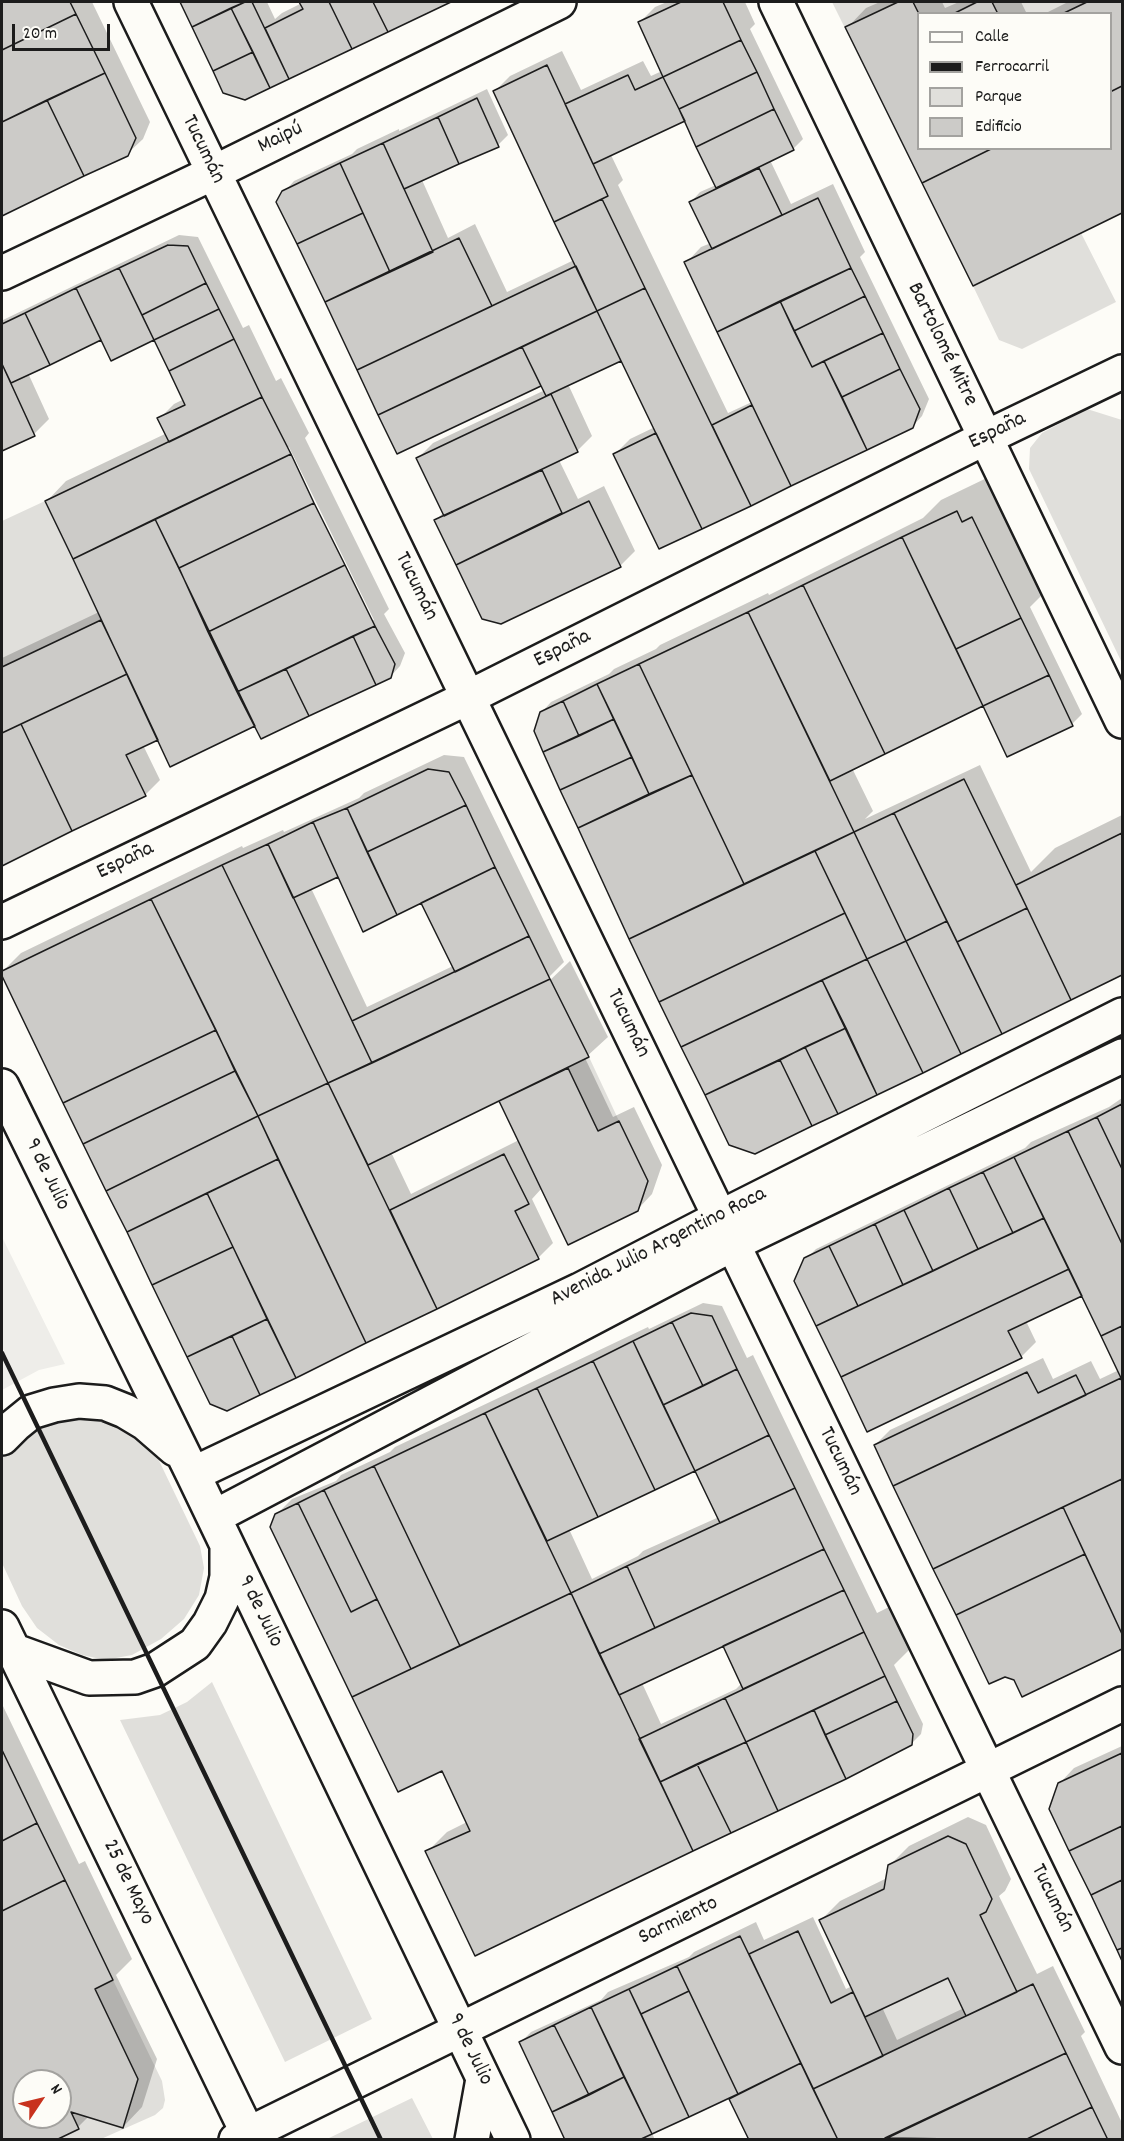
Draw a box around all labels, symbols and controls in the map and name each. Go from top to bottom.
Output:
scale bar [15,12,112,50]
legend [917,12,1112,150]
text: 20 m [23,22,57,47]
text: Calle [975,25,1009,50]
text: Ferrocarril [975,55,1049,80]
text: Parque [975,85,1022,110]
street label: Tucumán [174,111,230,189]
text: Edificio [975,115,1022,140]
street label: Maipú [254,117,308,161]
street label: Bartolomé Mitre [900,279,982,411]
street label: España [965,407,1031,457]
street label: Tucumán [387,548,443,626]
street label: España [530,625,596,675]
street label: España [93,837,159,887]
street label: Tucumán [599,985,655,1063]
street label: 9 de Julio [17,1135,75,1215]
street label: Avenida Julio Argentino Roca [547,1182,771,1314]
street label: Tucumán [811,1423,867,1501]
street label: 9 de Julio [230,1572,288,1652]
street label: 25 de Mayo [95,1836,159,1930]
street label: Tucumán [1023,1860,1079,1938]
street label: Sarmiento [635,1891,723,1953]
street label: 9 de Julio [440,2010,498,2090]
north arrow [12,2069,72,2129]
text: N [44,2080,67,2099]

